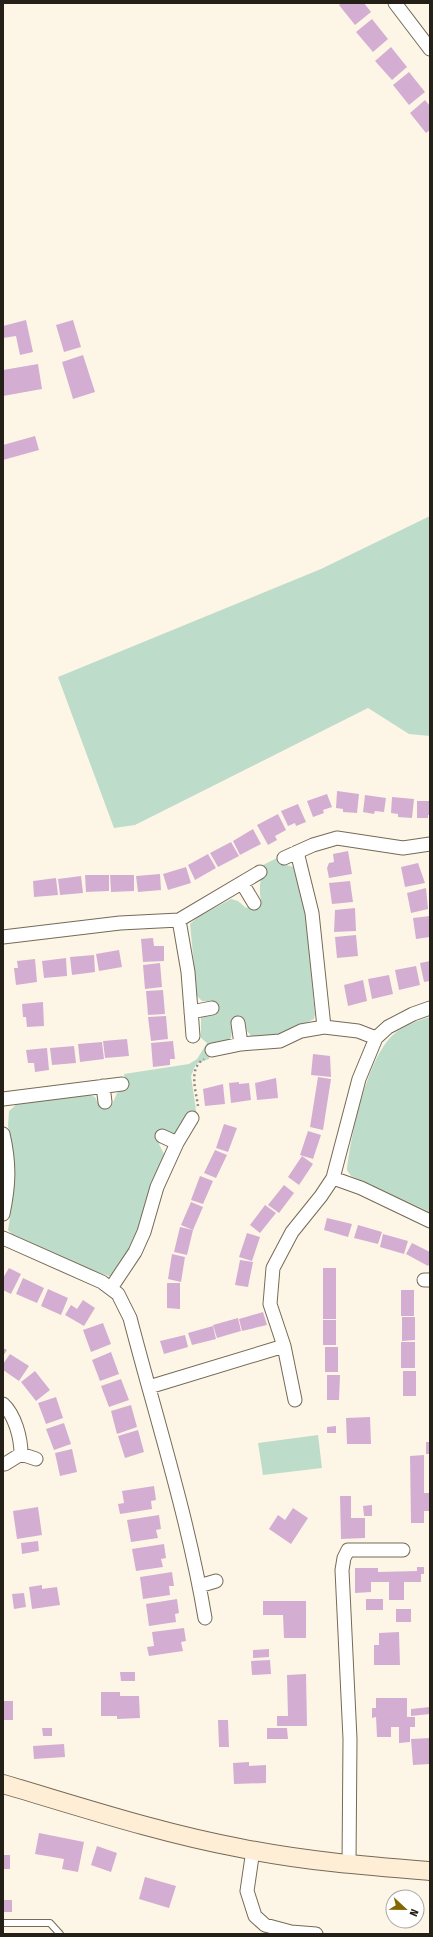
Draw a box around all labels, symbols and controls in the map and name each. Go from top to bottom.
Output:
north arrow [385,1889,425,1929]
text: N [407,1907,421,1918]

